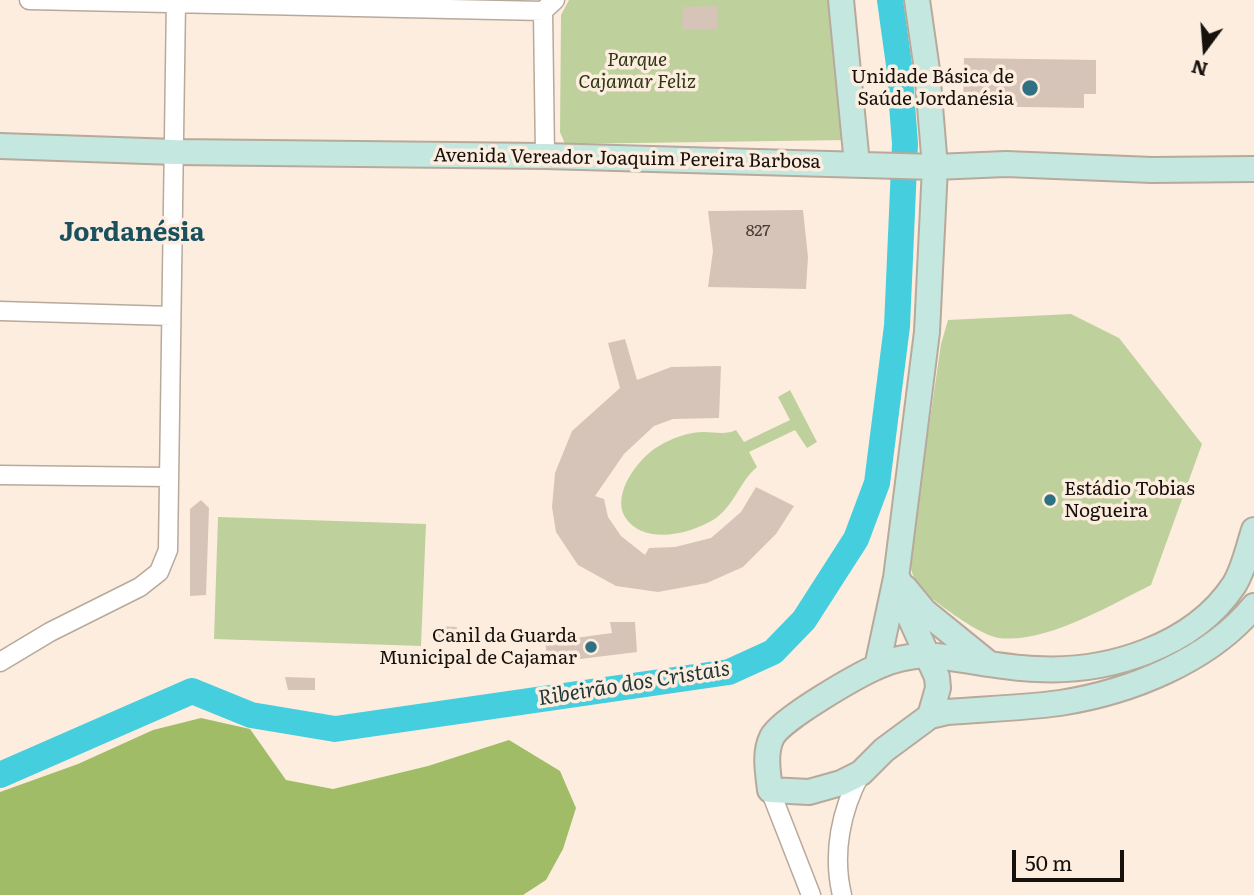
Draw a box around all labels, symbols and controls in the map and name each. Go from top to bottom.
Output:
north arrow [1170,14,1240,84]
park label: Parque Cajamar Feliz [578,49,696,93]
text: N [1188,54,1211,85]
place label: Unidade Básica de Saúde Jordanésia [851,66,1014,110]
marker: Unidade Básica de Saúde Jordanésia [1020,78,1040,98]
street label: Avenida Vereador Joaquim Pereira Barbosa [433,144,821,174]
district label: Jordanésia [59,217,205,249]
house number: 827 [746,221,770,241]
place label: Estádio Tobias Nogueira [1064,478,1195,522]
marker: Estádio Tobias Nogueira [1042,492,1058,508]
place label: Canil da Guarda Municipal de Cajamar [379,625,577,669]
marker: Canil da Guarda Municipal de Cajamar [583,639,599,655]
water label: Ribeirão dos Cristais [536,656,732,712]
scale bar [1016,836,1128,880]
text: 50 m [1025,846,1072,877]

